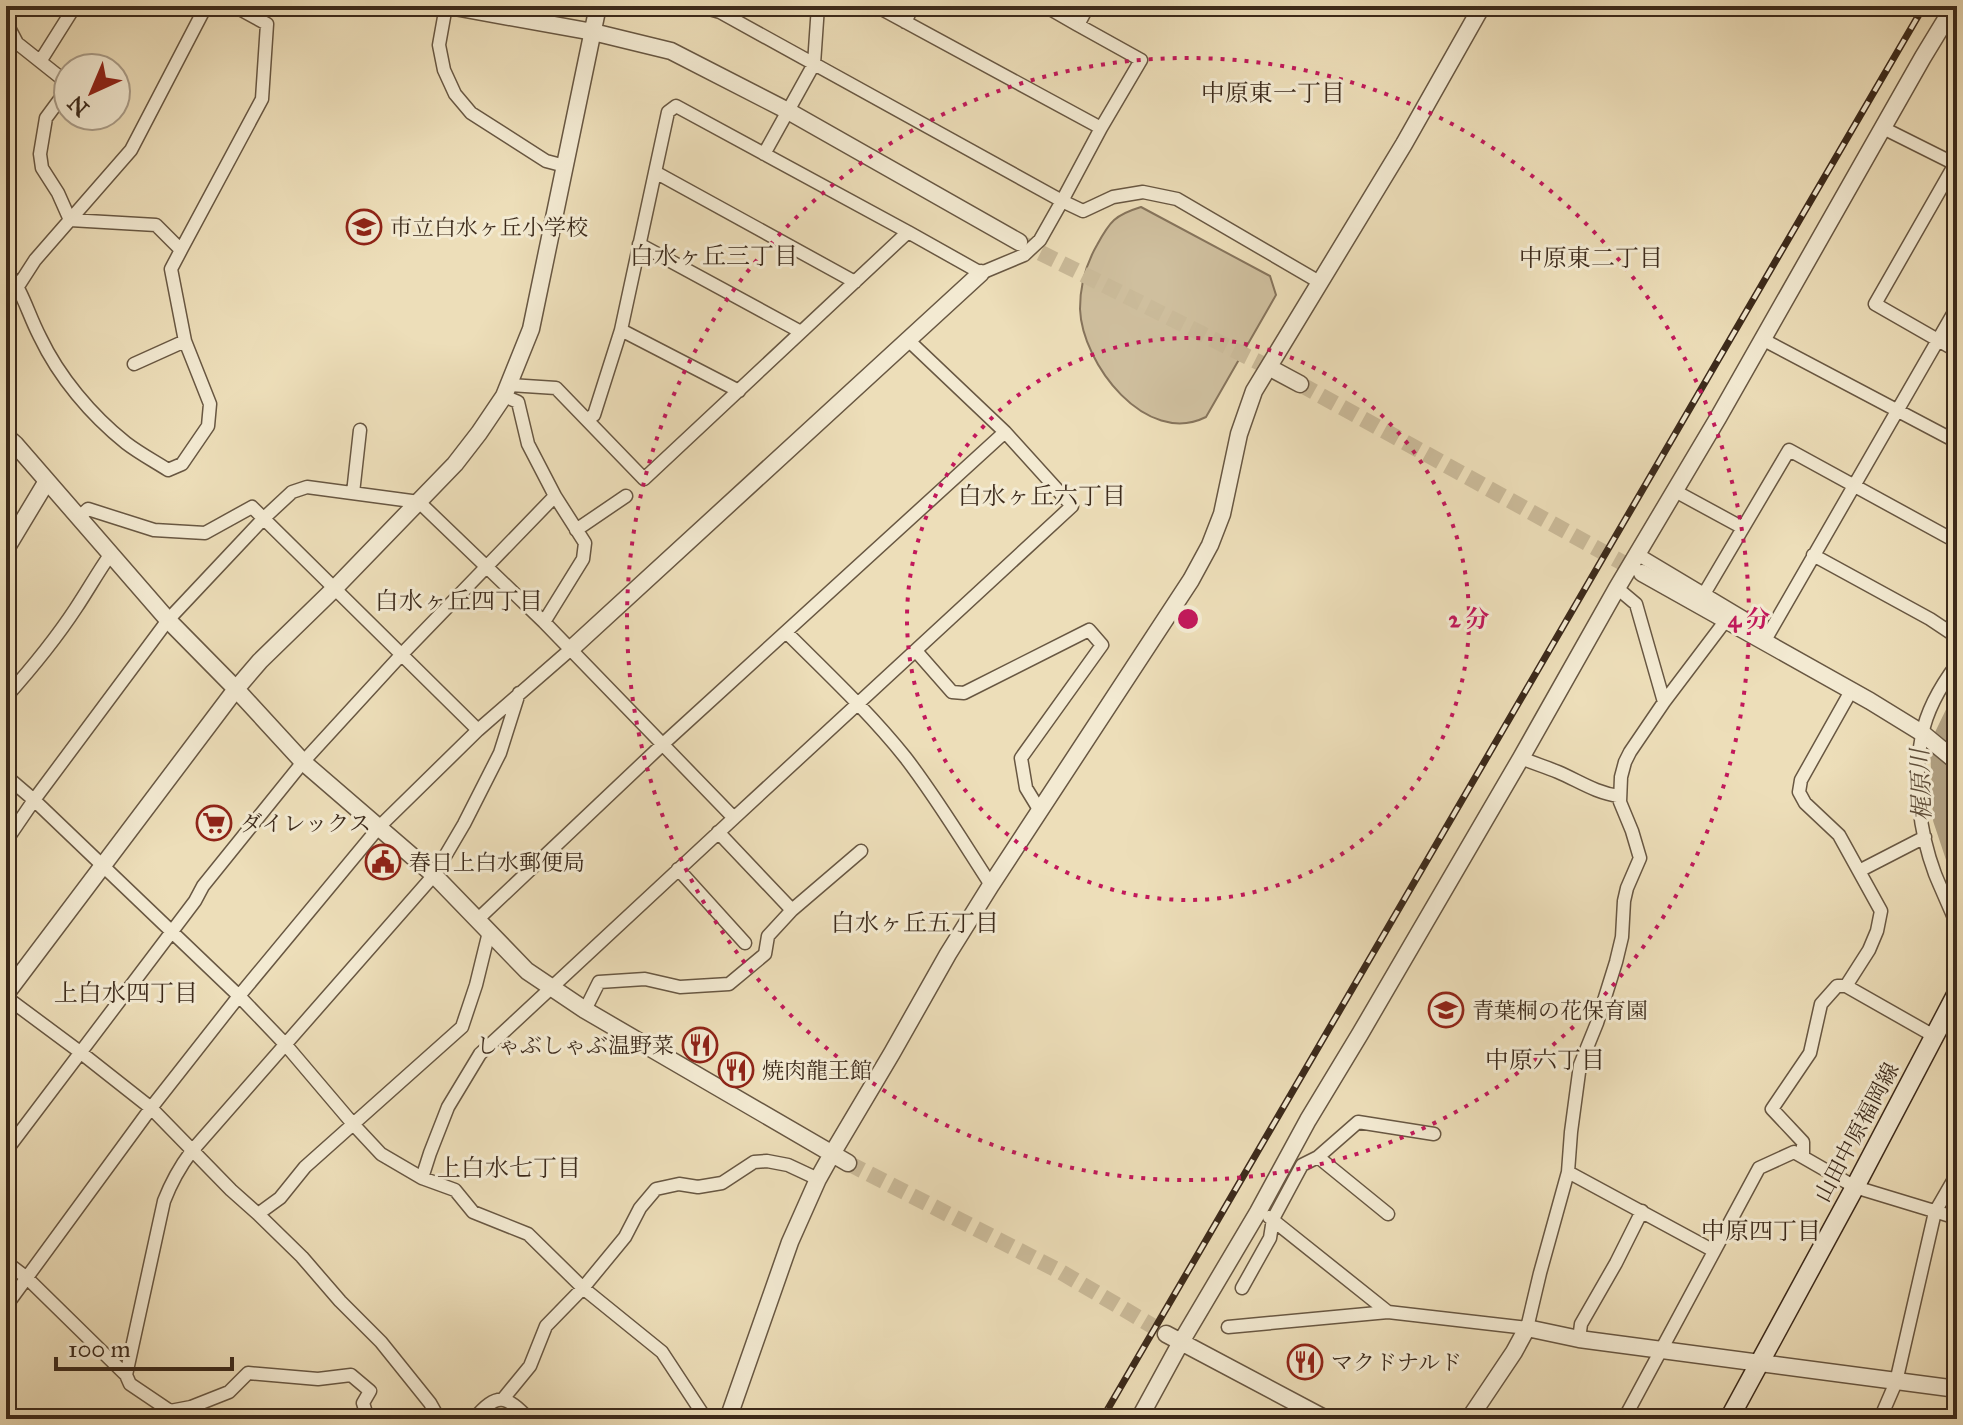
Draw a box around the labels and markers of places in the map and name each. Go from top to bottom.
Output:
school or university icon: 市立白水ヶ丘小学校 [345,208,383,246]
place label: 市立白水ヶ丘小学校 [390,214,588,241]
centre of rings [1174,605,1202,633]
supermarket icon: ダイレックス [195,804,233,842]
place label: ダイレックス [240,810,371,837]
public building icon: 春日上白水郵便局 [364,843,402,881]
place label: 春日上白水郵便局 [409,849,585,876]
school or university icon: 青葉桐の花保育園 [1427,991,1465,1029]
place label: 青葉桐の花保育園 [1472,997,1648,1024]
restaurant icon: しゃぶしゃぶ温野菜 [681,1026,719,1064]
place label: しゃぶしゃぶ温野菜 [476,1032,674,1059]
restaurant icon: 焼肉龍王館 [717,1051,755,1089]
place label: 焼肉龍王館 [762,1057,872,1084]
restaurant icon: マクドナルド [1286,1343,1324,1381]
place label: マクドナルド [1331,1349,1462,1376]

